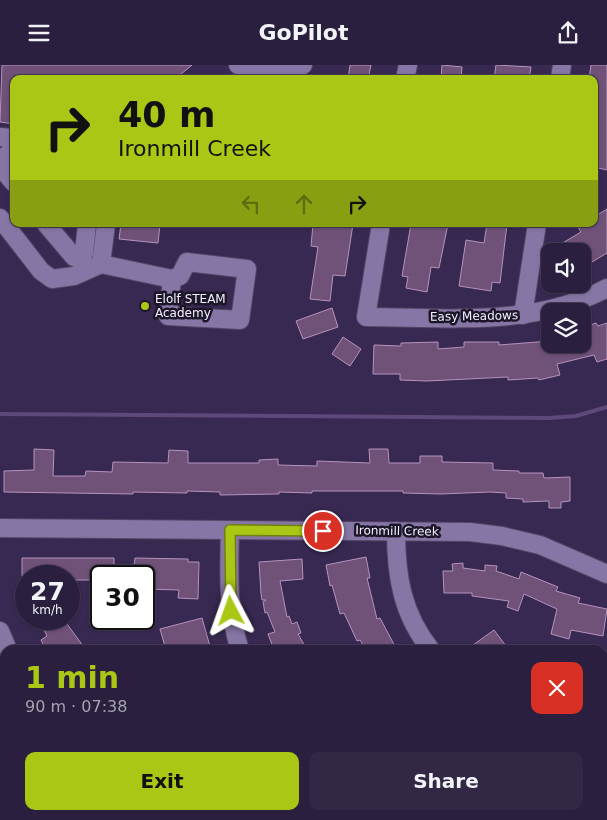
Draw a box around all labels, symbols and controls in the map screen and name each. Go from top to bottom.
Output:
icon: menu [25,19,53,47]
icon: share [554,19,582,47]
text: GoPilot [258,20,349,45]
icon: right [35,95,100,160]
text: 40 m [118,95,215,135]
text: Ironmill Creek [118,136,271,161]
icon: left [237,190,265,218]
icon: ahead [290,190,318,218]
icon: right [343,190,371,218]
map controls [541,243,591,353]
button: sound [541,243,591,293]
place label: Elolf STEAM Academy [155,292,226,320]
marker: Elolf STEAM Academy [139,300,151,312]
button: layers [541,303,591,353]
street label: Easy Meadows [430,308,518,324]
pin [302,510,344,552]
icon: arrive [309,517,337,545]
street label: Ironmill Creek [355,523,439,539]
speed limit sign: 30 [90,565,155,630]
text: 27 [30,577,65,606]
position arrow [204,584,256,636]
text: km/h [32,603,63,617]
text: 1 min [25,660,119,695]
button: close [531,662,583,714]
text: 90 m · 07:38 [25,697,127,716]
button: Exit [25,752,299,810]
button: Share [309,752,583,810]

